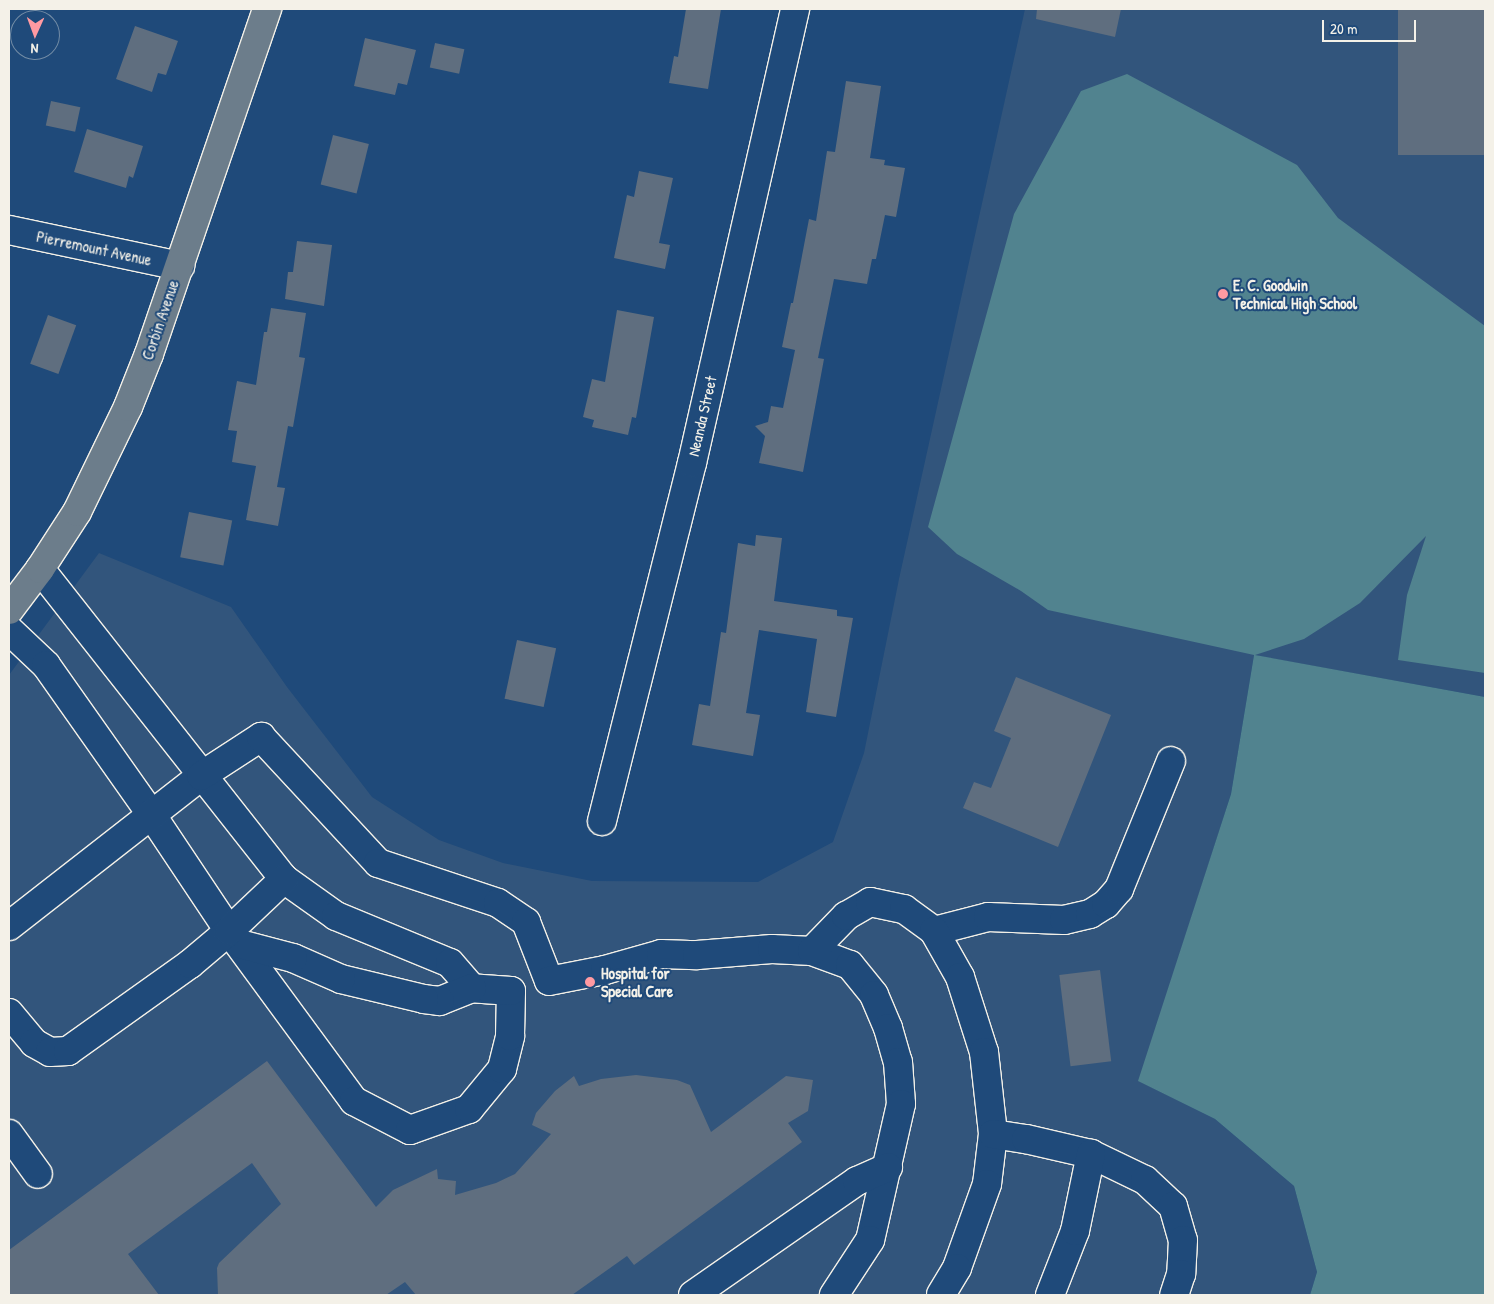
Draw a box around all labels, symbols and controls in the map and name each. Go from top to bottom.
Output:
north arrow [10,10,60,60]
scale bar [1324,10,1418,42]
text: 20 m [1330,18,1357,39]
text: N [30,40,39,59]
street label: Pierremount Avenue [35,226,153,270]
place label: E. C. Goodwin Technical High School [1233,275,1357,313]
street label: Corbin Avenue [137,278,183,362]
marker: E. C. Goodwin Technical High School [1217,288,1229,300]
street label: Neanda Street [683,374,721,458]
place label: Hospital for Special Care [601,963,673,1001]
marker: Hospital for Special Care [583,975,597,989]

